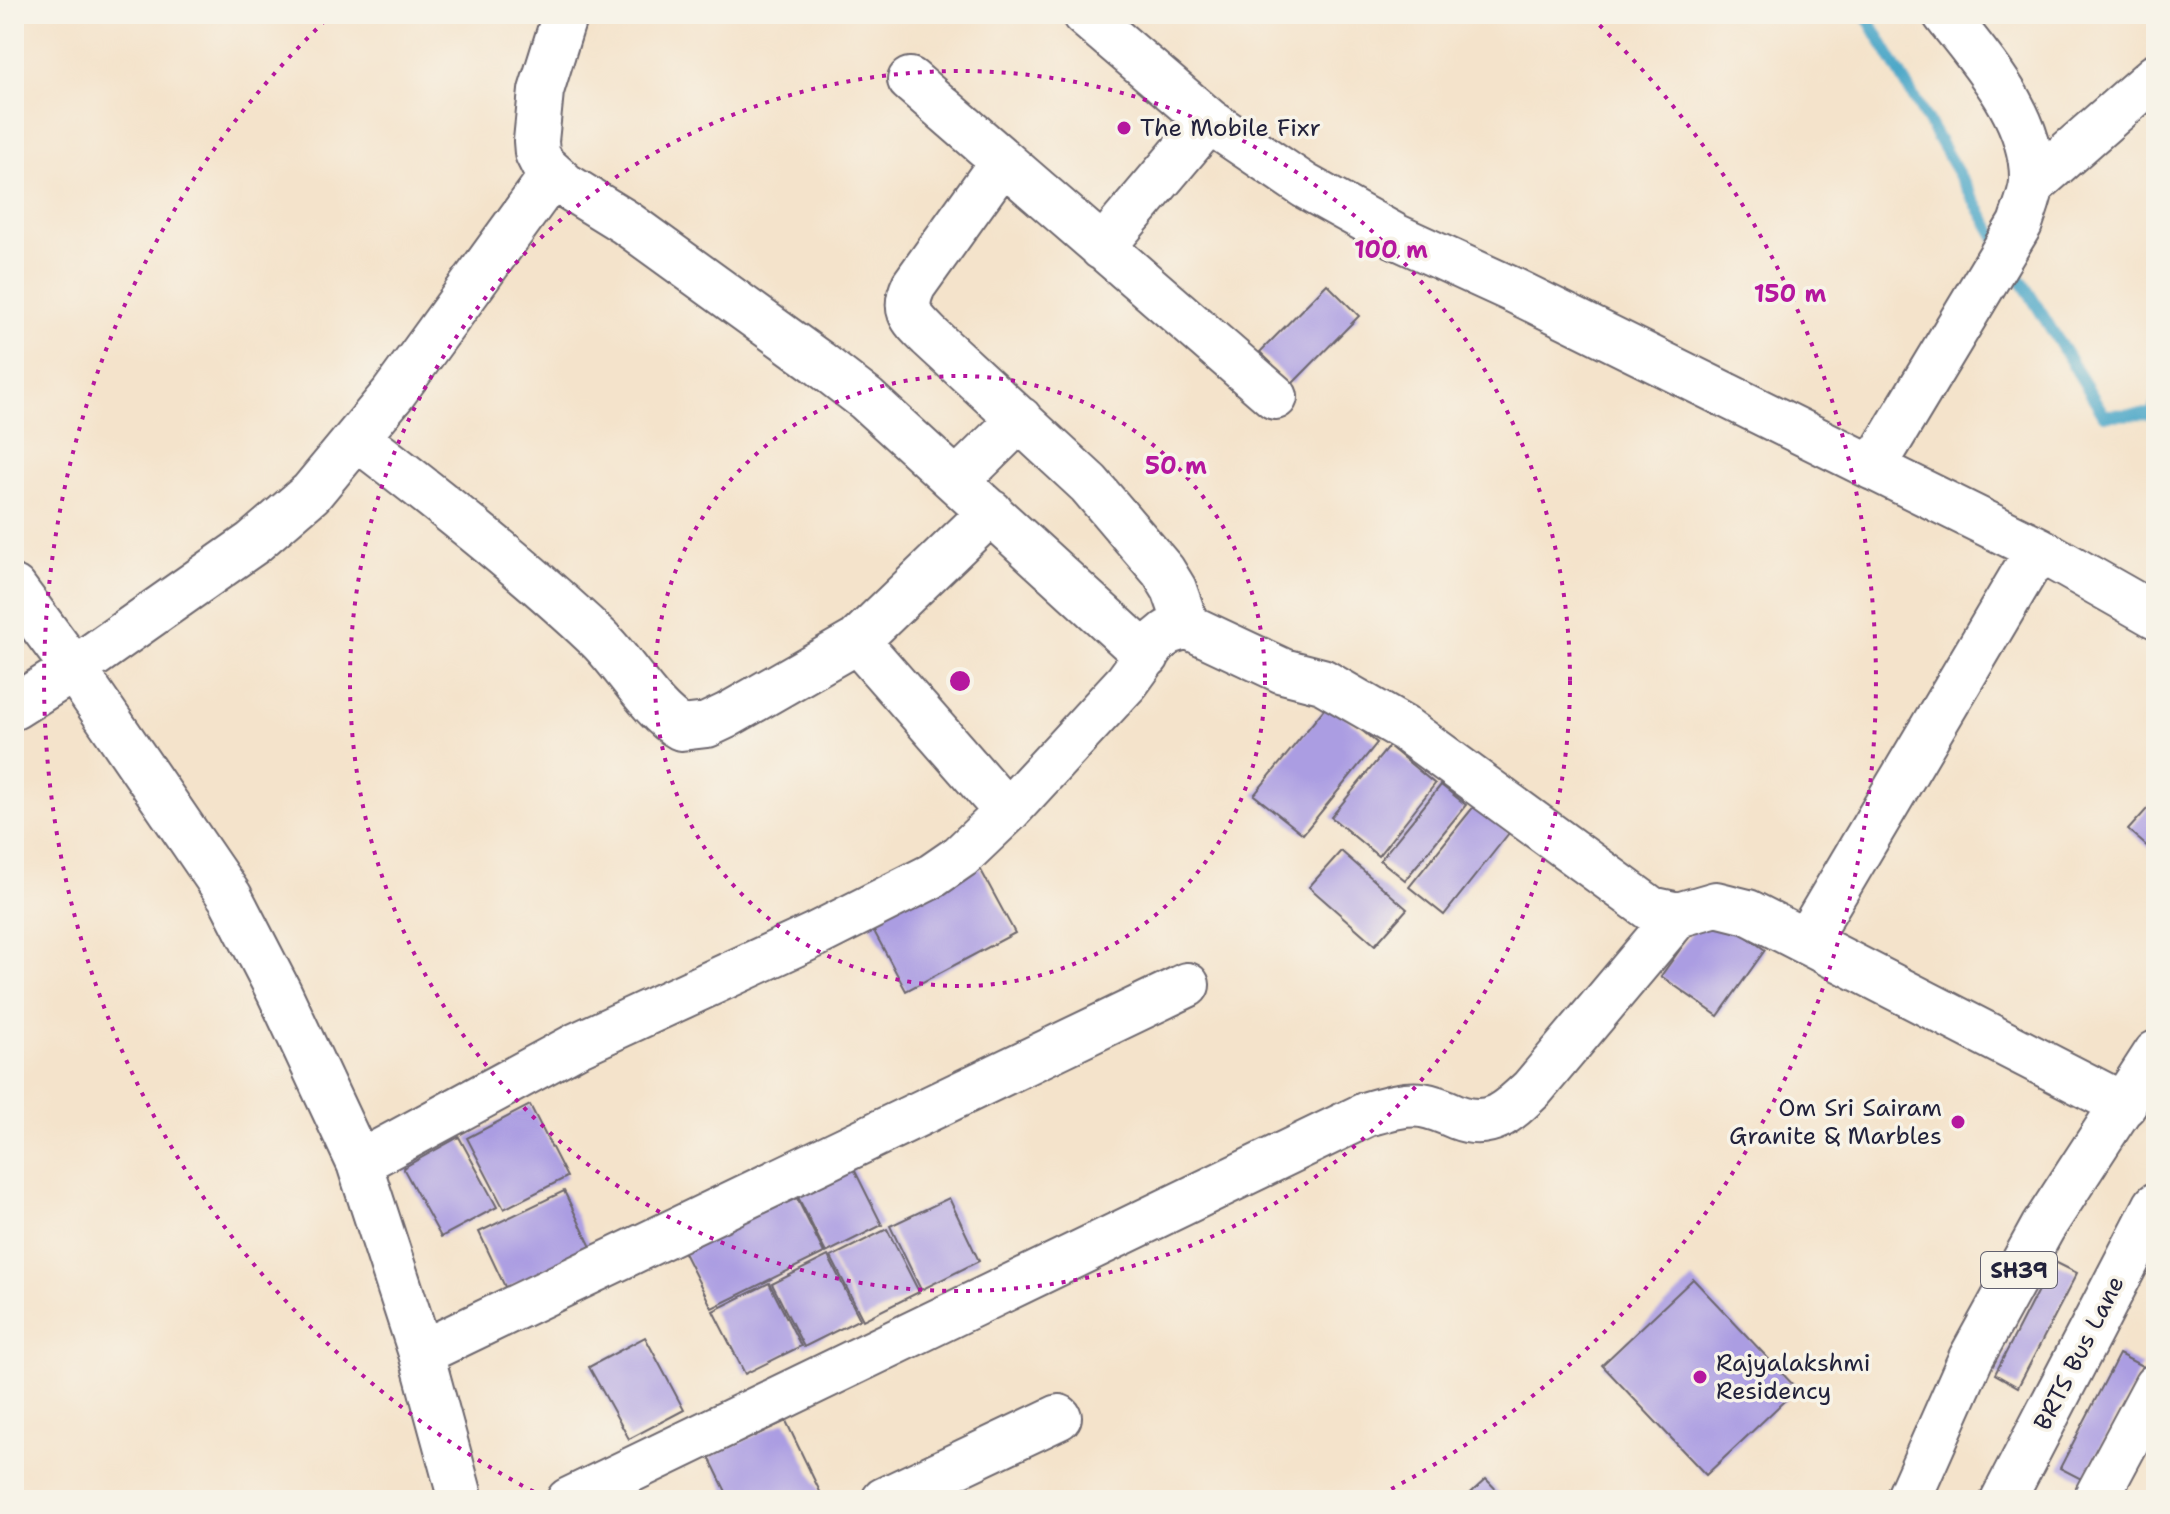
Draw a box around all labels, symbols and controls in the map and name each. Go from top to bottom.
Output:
place label: The Mobile Fixr [1140,112,1321,144]
marker: The Mobile Fixr [1115,119,1133,137]
text: 100 m [1354,234,1428,266]
text: 150 m [1754,278,1826,310]
text: 50 m [1145,450,1207,482]
centre of rings [946,667,974,695]
place label: Om Sri Sairam Granite & Marbles [1729,1092,1942,1152]
marker: Om Sri Sairam Granite & Marbles [1949,1113,1967,1131]
road number: SH39 [1981,1252,2057,1288]
street label: BRTS Bus Lane [2026,1270,2132,1436]
place label: Rajyalakshmi Residency [1716,1347,1871,1407]
marker: Rajyalakshmi Residency [1691,1368,1709,1386]

